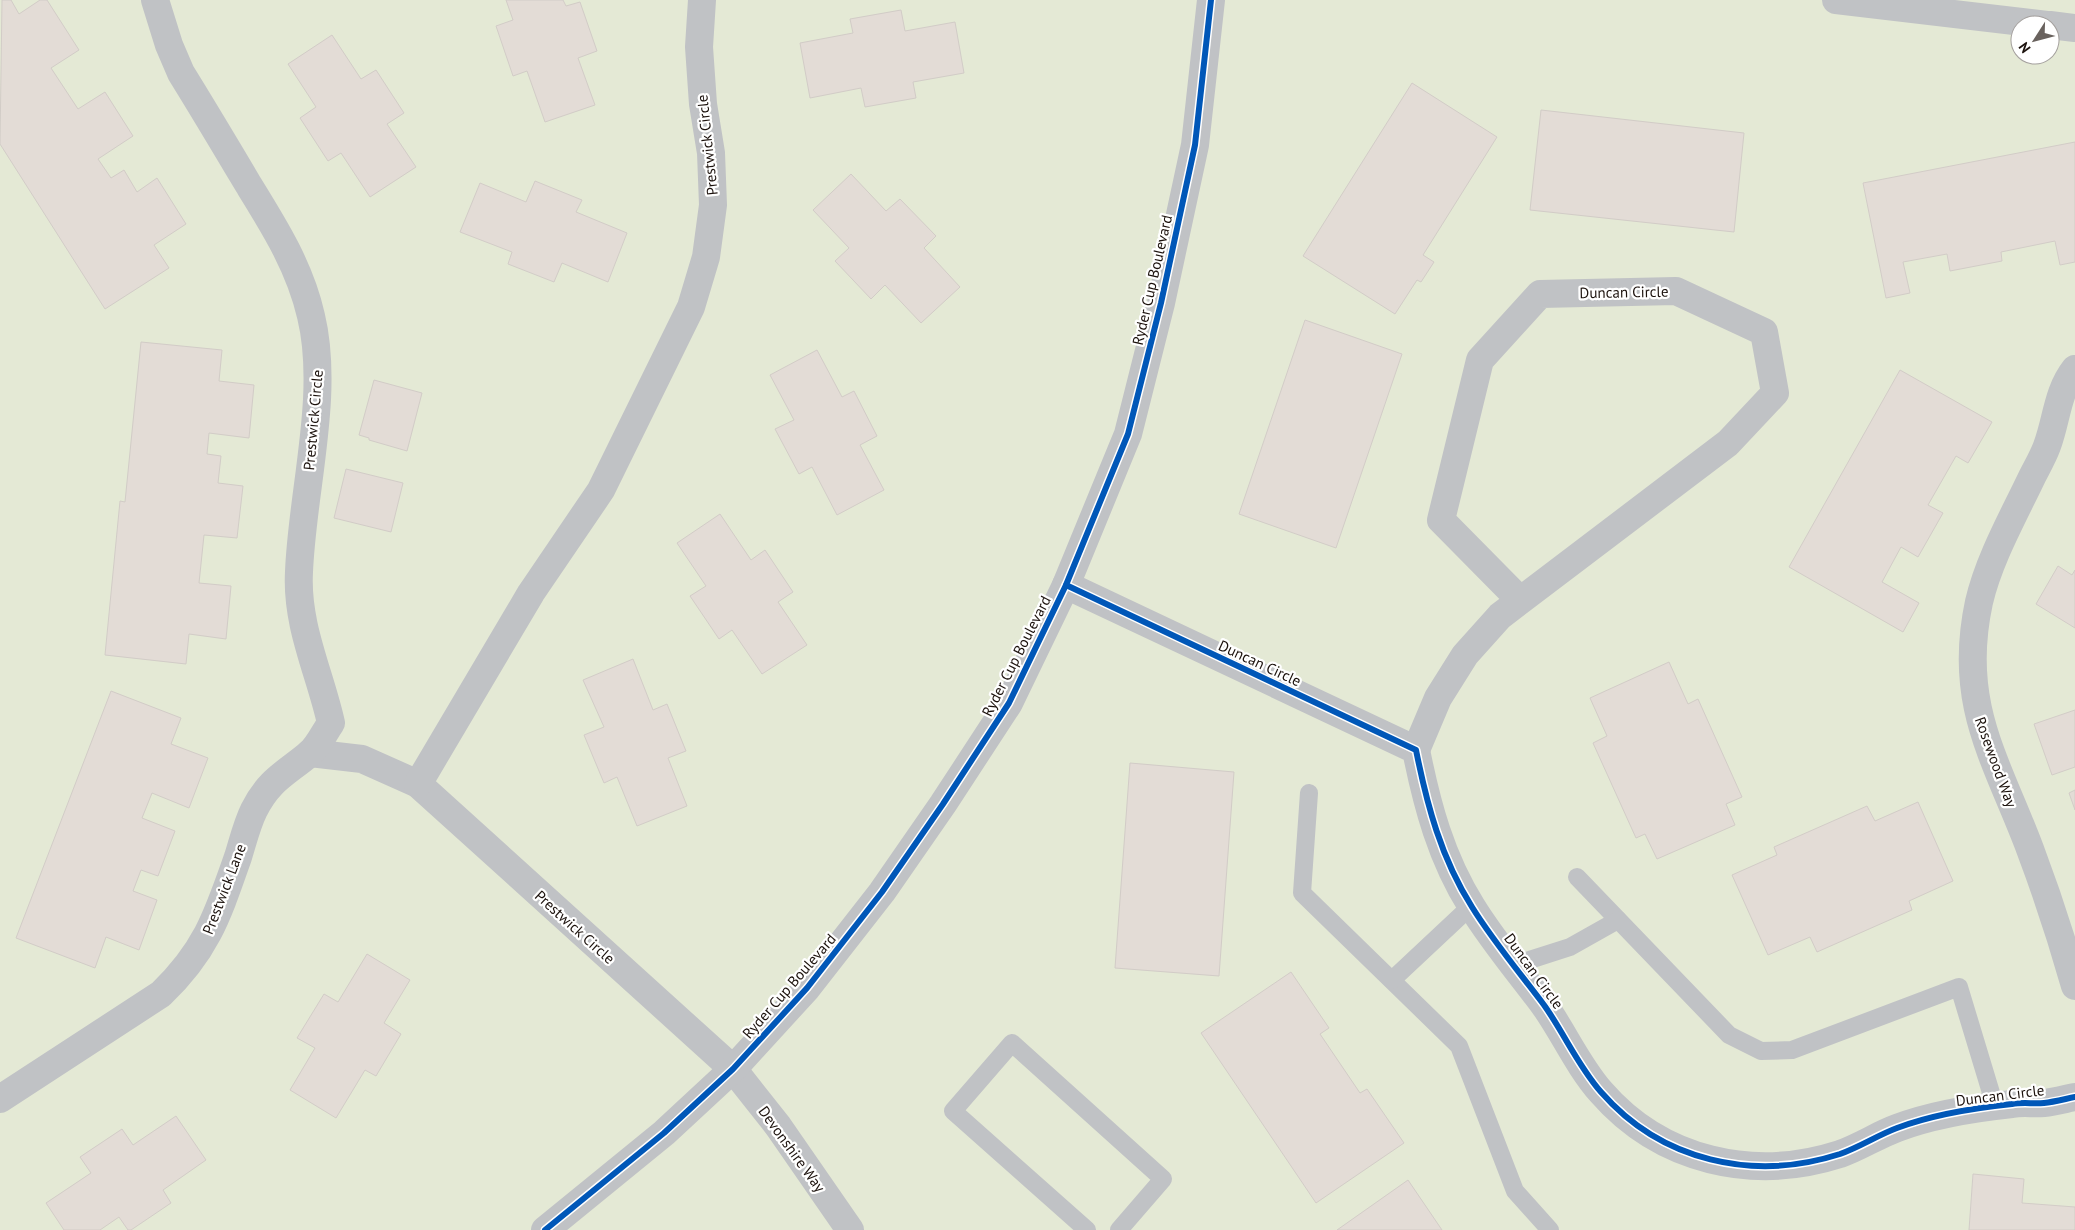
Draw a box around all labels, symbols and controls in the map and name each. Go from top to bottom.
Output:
north arrow [2010,15,2060,65]
text: N [2014,39,2034,57]
street label: Prestwick Circle [692,94,722,196]
street label: Ryder Cup Boulevard [1128,213,1176,347]
street label: Duncan Circle [1579,282,1669,302]
street label: Prestwick Circle [299,369,327,471]
street label: Ryder Cup Boulevard [977,592,1055,720]
street label: Duncan Circle [1216,636,1304,690]
street label: Rosewood Way [1971,714,2021,810]
street label: Prestwick Lane [198,841,250,937]
street label: Prestwick Circle [531,886,619,968]
street label: Duncan Circle [1500,929,1568,1013]
street label: Ryder Cup Boulevard [738,930,840,1042]
street label: Duncan Circle [1955,1080,2045,1110]
street label: Devonshire Way [754,1102,830,1196]

